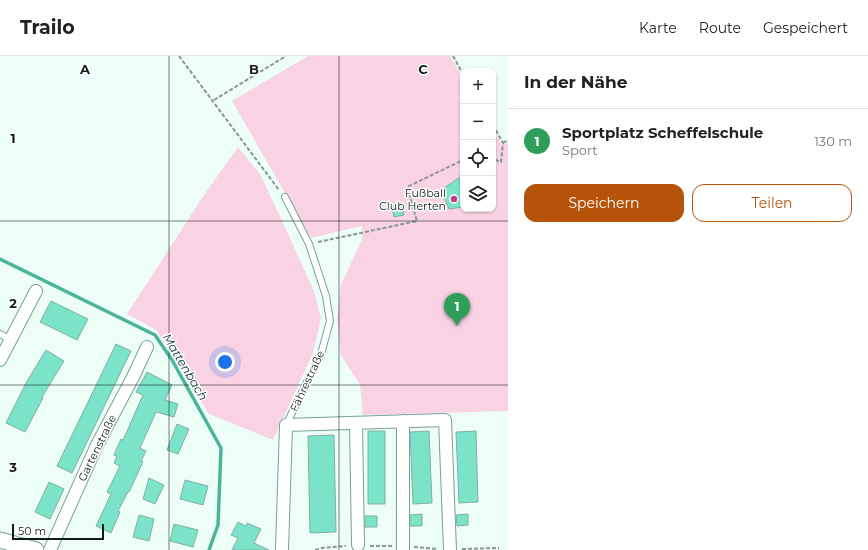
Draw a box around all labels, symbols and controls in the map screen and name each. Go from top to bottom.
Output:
text: Trailo [20,16,75,39]
text: Karte [639,19,677,37]
text: Route [699,19,741,37]
text: Gespeichert [763,19,848,37]
text: A [79,61,91,77]
text: B [249,61,259,77]
text: C [418,61,428,77]
map controls [460,68,496,212]
button: + [460,68,496,104]
text: In der Nähe [524,72,628,92]
button: − [460,104,496,140]
text: Sportplatz Scheffelschule [562,123,763,142]
text: 1 [10,130,16,146]
text: 1 [534,133,540,149]
text: 130 m [814,133,852,149]
button: locate [460,140,496,176]
text: Sport [562,142,598,158]
button: layers [460,176,496,212]
button: Speichern [524,184,684,222]
button: Teilen [692,184,852,222]
place label: Fußball Club Herten [379,186,446,213]
marker: Fußball Club Herten [449,194,459,204]
pin: 1 [444,293,470,326]
text: 2 [9,295,17,311]
water label: Mattenbach [160,331,211,403]
street label: Fährestraße [287,348,327,414]
your location [215,352,235,372]
street label: Gartenstraße [75,412,119,484]
text: 3 [8,459,17,475]
scale bar [12,522,104,541]
text: 50 m [18,524,46,538]

